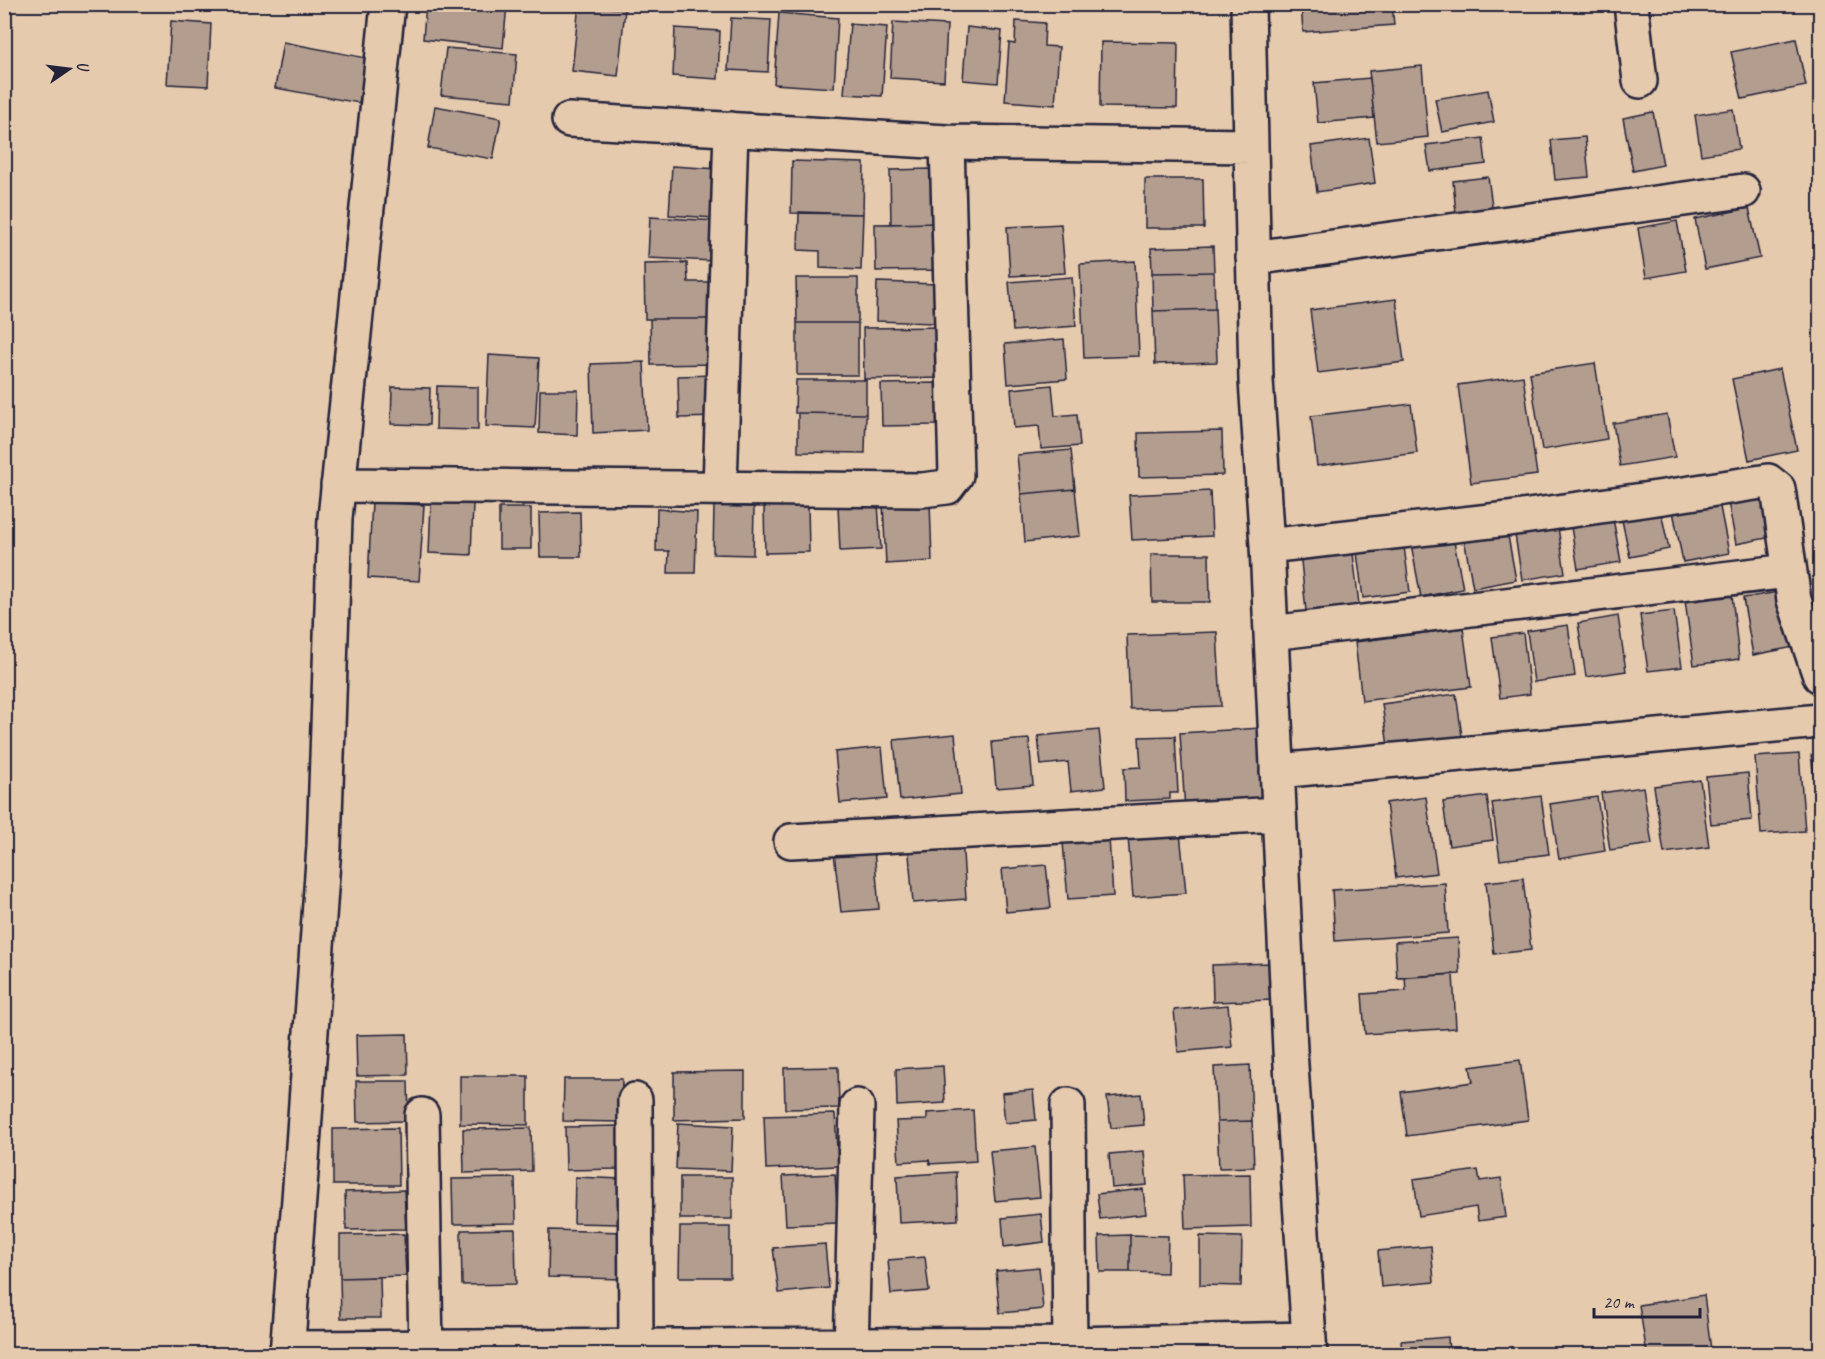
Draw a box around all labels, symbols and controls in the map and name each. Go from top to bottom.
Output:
north arrow [39,39,99,99]
text: U [72,59,94,75]
scale bar [1594,1281,1700,1319]
text: 20 m [1603,1291,1636,1313]

